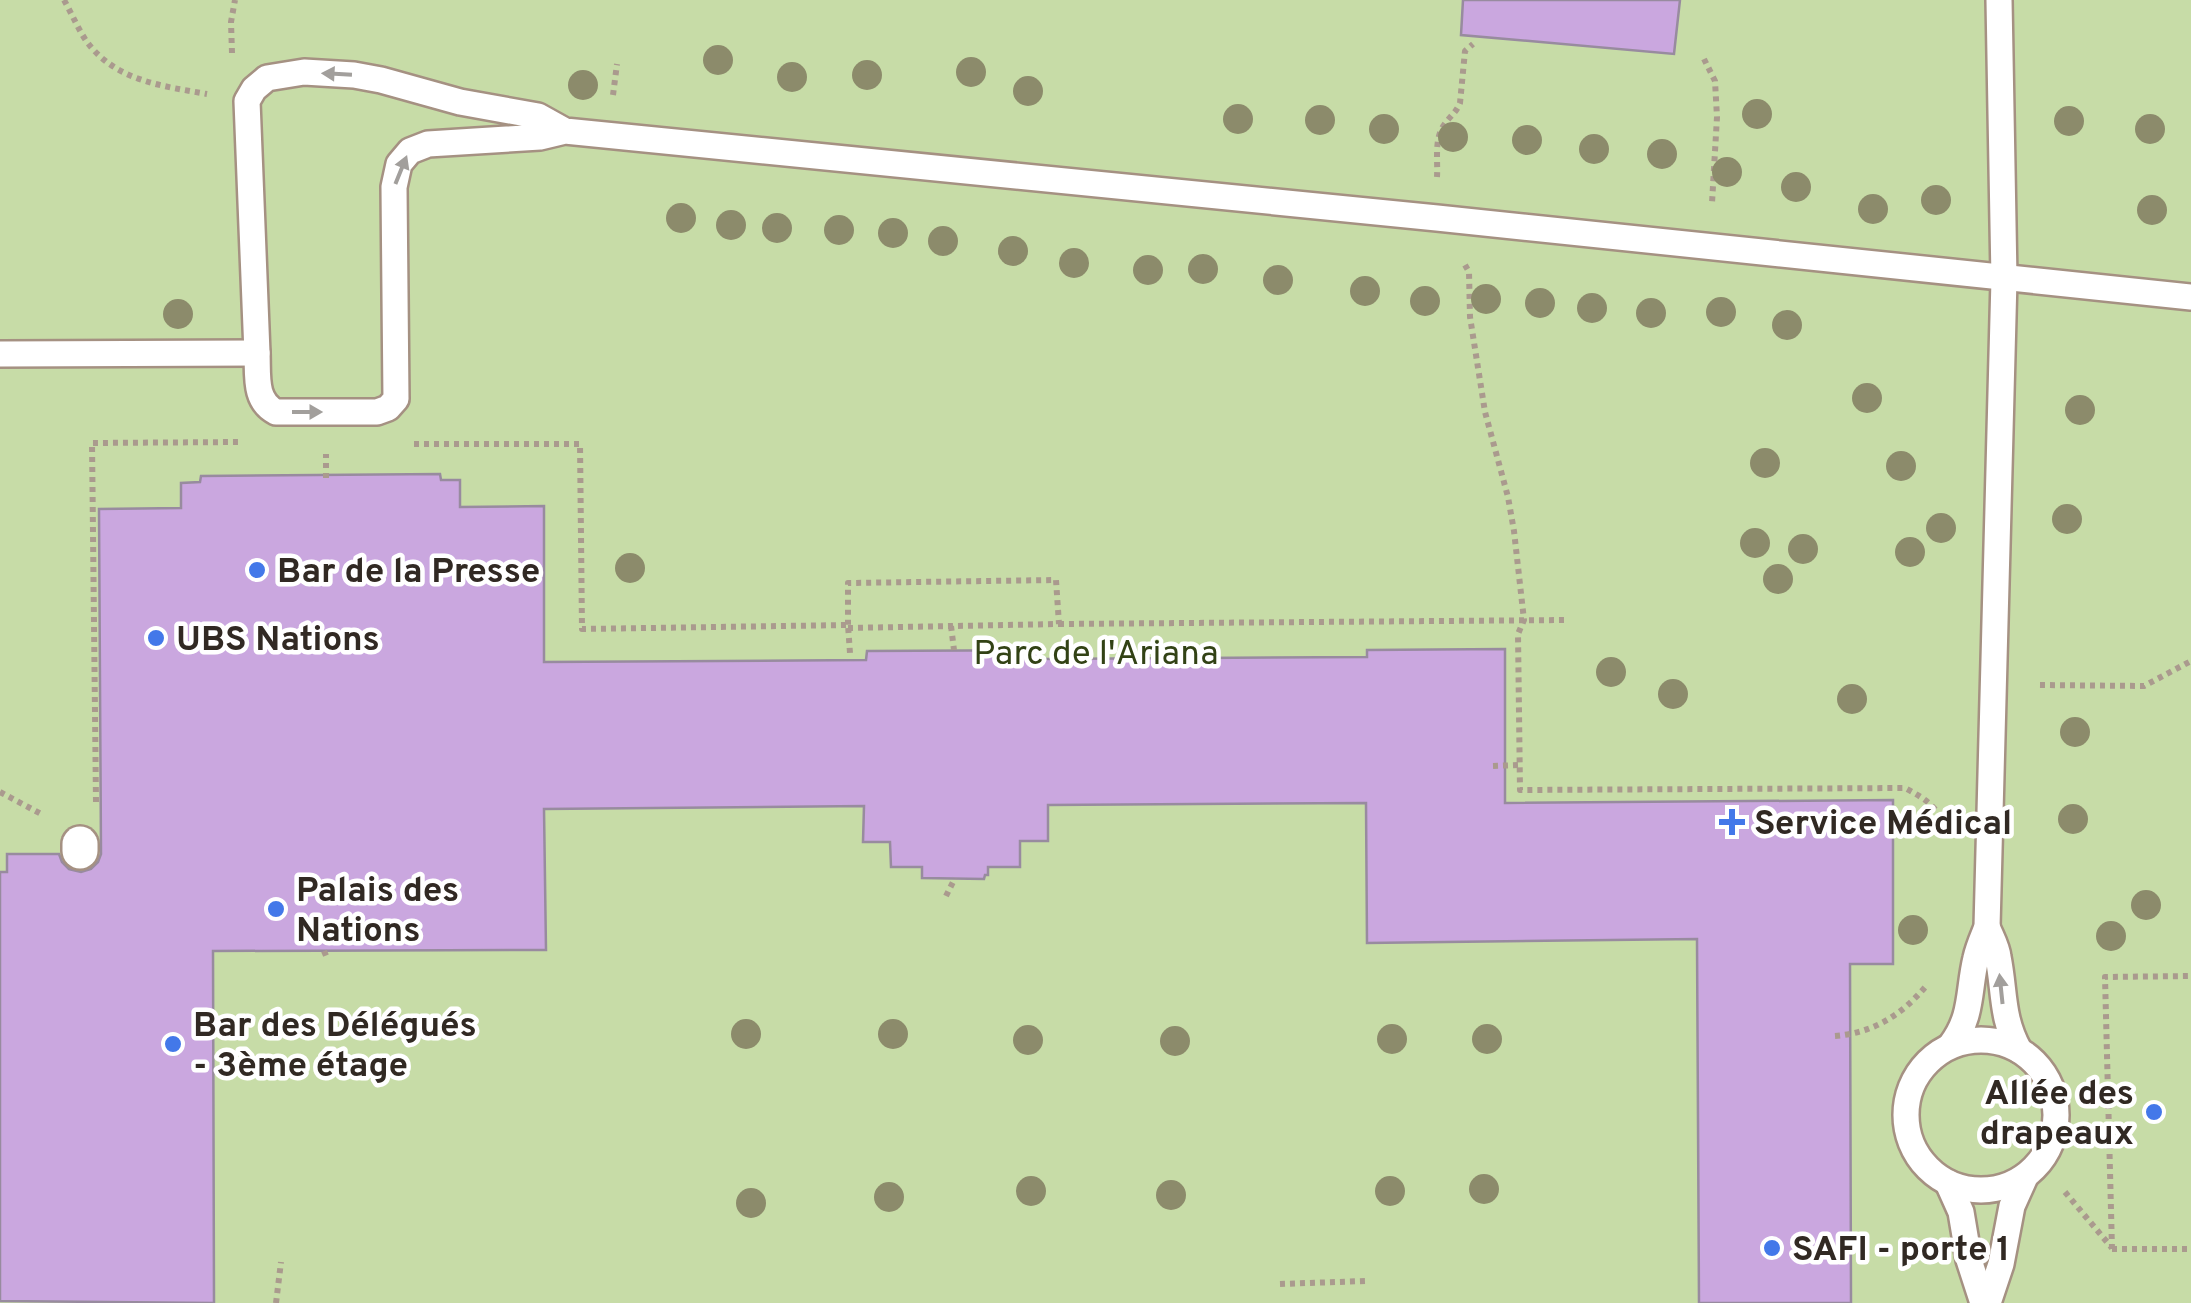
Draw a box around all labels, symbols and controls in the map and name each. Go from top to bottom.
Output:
one-way arrow [320,66,352,82]
one-way arrow [393,155,409,185]
one-way arrow [291,404,323,420]
place label: Bar de la Presse [277,551,540,595]
marker: Bar de la Presse [246,559,268,581]
place label: UBS Nations [176,619,380,663]
marker: UBS Nations [145,627,167,649]
park label: Parc de l'Ariana [973,633,1219,677]
place label: Service Médical [1754,803,2012,847]
marker: Service Médical [1719,809,1745,835]
place label: Palais des Nations [296,870,459,954]
marker: Palais des Nations [265,898,287,920]
one-way arrow [1993,973,2009,1004]
place label: Bar des Délégués - 3ème étage [193,1005,477,1089]
marker: Bar des Délégués - 3ème étage [162,1033,184,1055]
place label: Allée des drapeaux [1980,1073,2134,1157]
marker: Allée des drapeaux [2143,1101,2165,1123]
place label: SAFI - porte 1 [1792,1229,2010,1273]
marker: SAFI - porte 1 [1761,1237,1783,1259]

